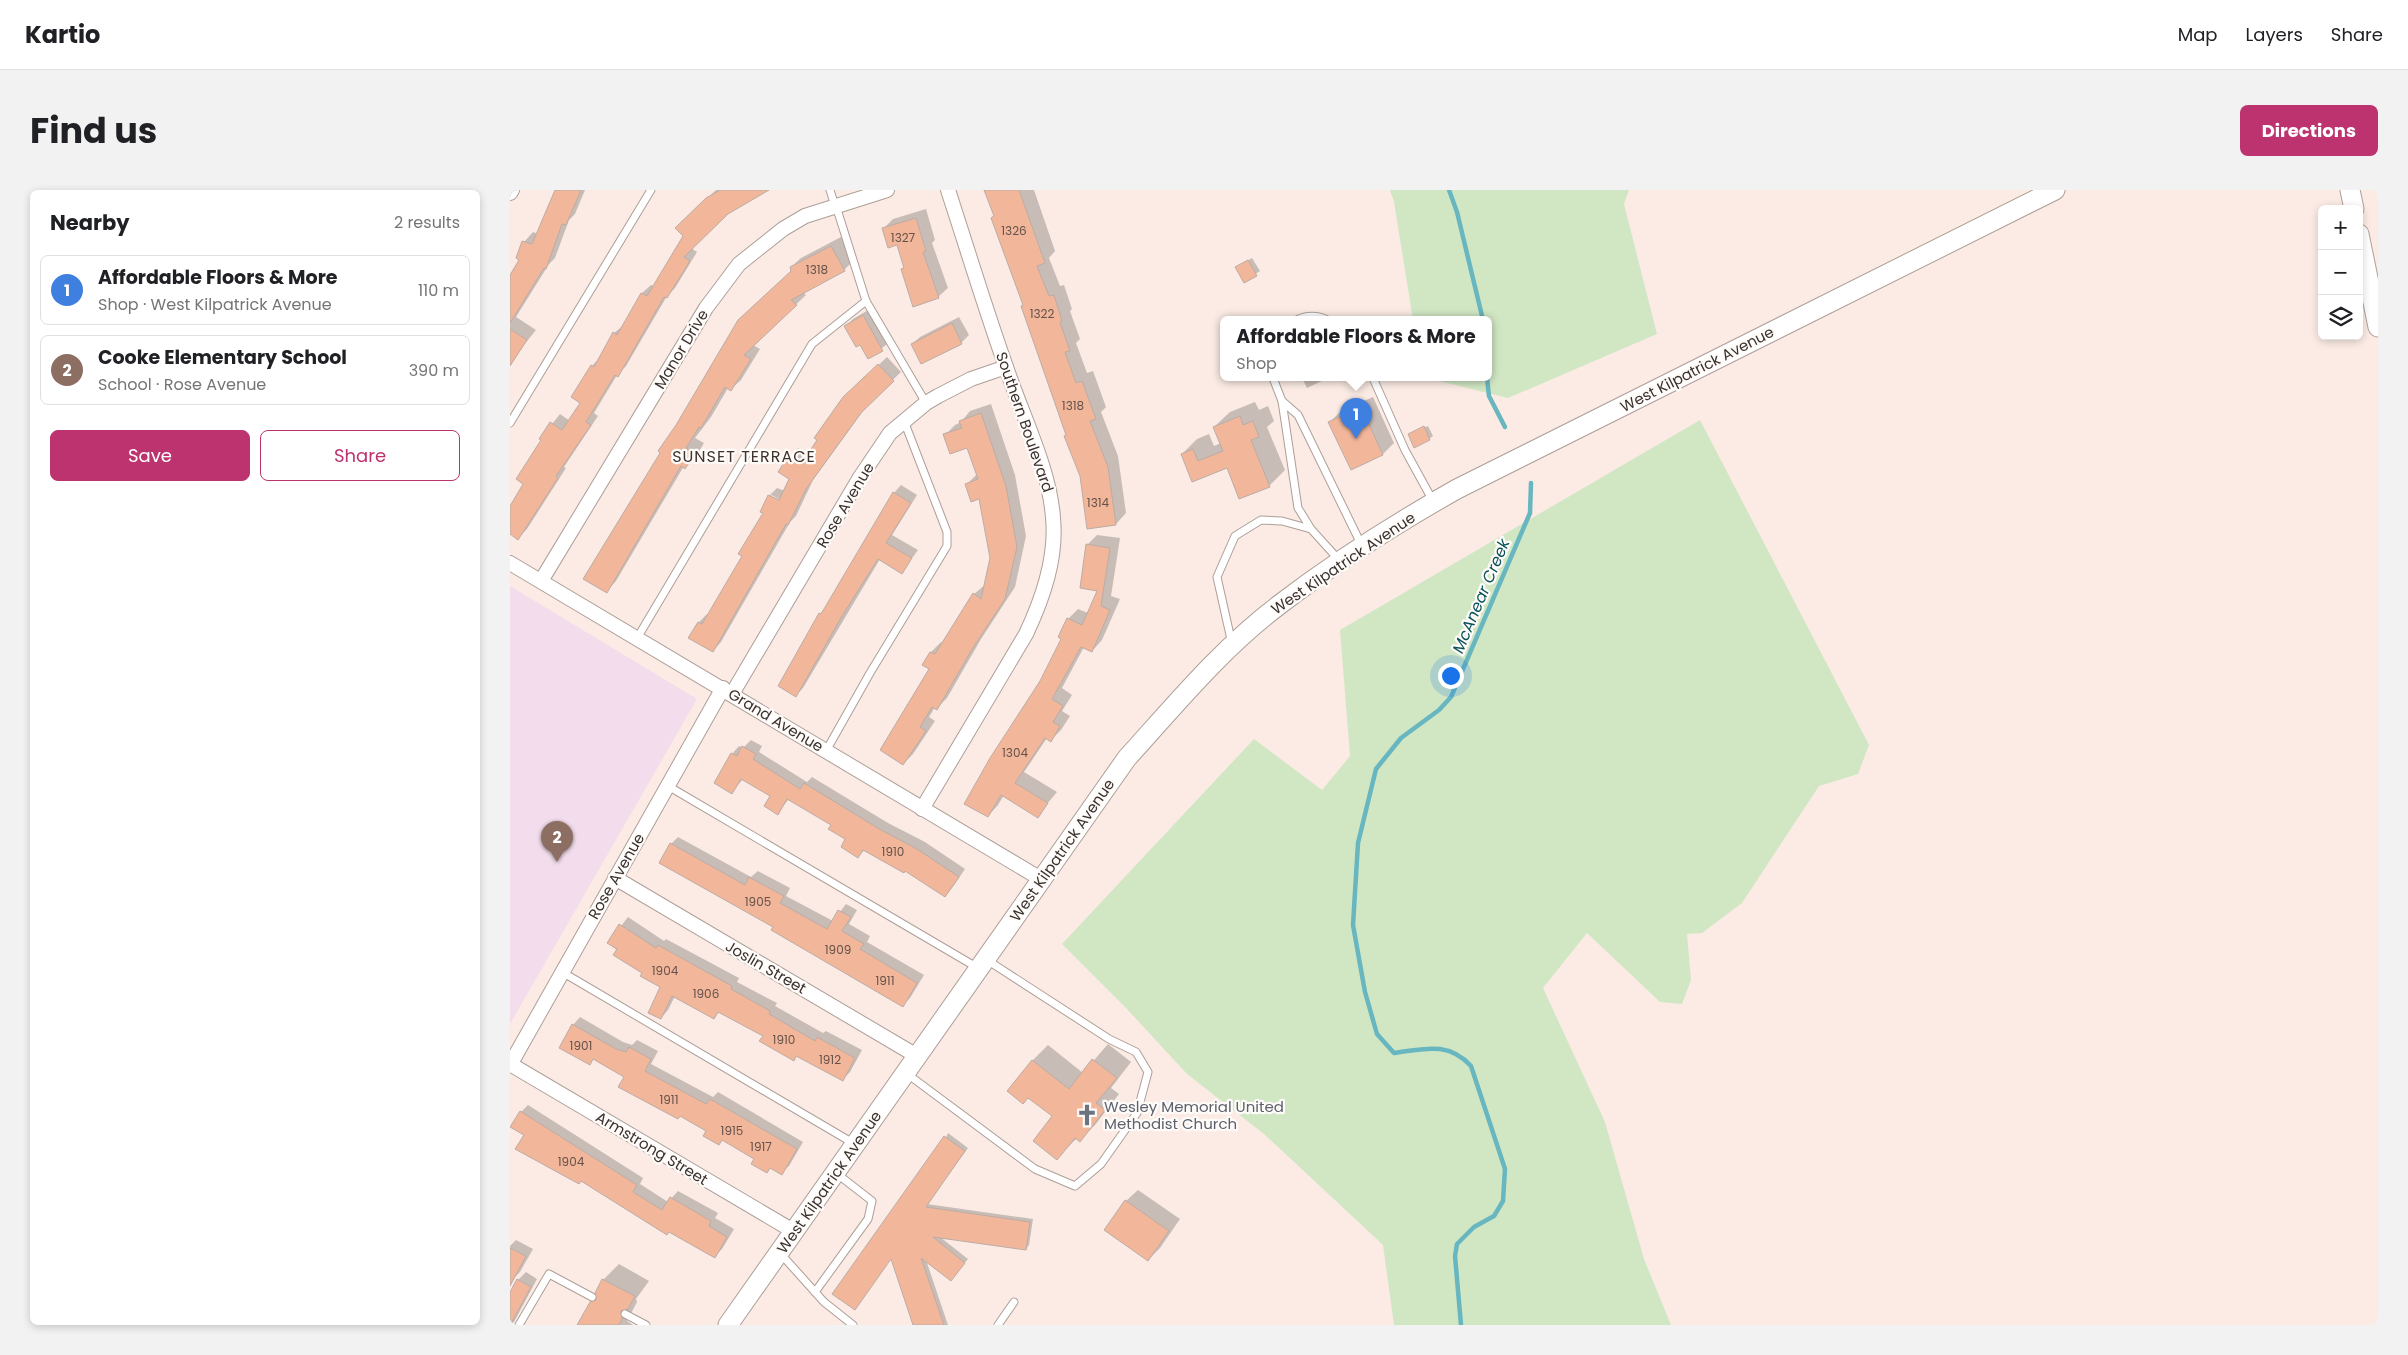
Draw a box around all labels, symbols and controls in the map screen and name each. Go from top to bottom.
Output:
text: Kartio [25,18,100,51]
text: Map [2178,22,2218,47]
text: Layers [2246,22,2303,47]
text: Share [2331,22,2383,47]
button: Directions [2240,105,2378,156]
text: Find us [30,106,157,155]
map controls [2318,205,2363,340]
button: + [2318,205,2363,250]
text: Nearby [50,208,130,237]
text: 2 results [394,211,460,234]
house number: 1326 [1001,222,1027,239]
house number: 1327 [891,229,916,246]
button: − [2318,250,2363,295]
house number: 1318 [806,261,828,278]
text: Affordable Floors & More [98,264,338,291]
text: 1 [64,279,70,302]
text: 110 m [418,279,459,302]
text: Shop · West Kilpatrick Avenue [98,293,332,316]
button: layers [2318,295,2363,340]
street label: Manor Drive [649,305,713,393]
house number: 1322 [1030,305,1054,322]
popup [1220,316,1492,381]
street label: West Kilpatrick Avenue [1617,321,1777,417]
text: Affordable Floors & More [1236,323,1476,350]
text: Cooke Elementary School [98,344,347,371]
street label: Southern Boulevard [991,349,1059,495]
text: Shop [1236,352,1277,375]
text: 2 [62,359,72,382]
text: 390 m [409,359,459,382]
text: School · Rose Avenue [98,373,266,396]
house number: 1318 [1062,397,1084,414]
pin: 1 [1340,398,1372,439]
button: Save [50,430,250,481]
button: Share [260,430,460,481]
district label: SUNSET TERRACE [672,445,816,468]
street label: Rose Avenue [811,458,879,552]
house number: 1314 [1087,494,1110,511]
street label: West Kilpatrick Avenue [1267,507,1419,619]
water label: McAnear Creek [1447,534,1516,657]
your location [1438,663,1464,689]
street label: Grand Avenue [725,683,827,757]
house number: 1304 [1002,744,1028,761]
street label: West Kilpatrick Avenue [1005,774,1119,926]
pin: 2 [541,821,573,862]
street label: Rose Avenue [583,829,649,923]
house number: 1910 [882,843,904,860]
house number: 1905 [745,893,771,910]
street label: Joslin Street [722,935,810,999]
house number: 1909 [825,941,851,958]
house number: 1904 [652,962,679,979]
house number: 1911 [875,972,895,989]
house number: 1906 [693,985,719,1002]
house number: 1910 [773,1031,795,1048]
house number: 1901 [570,1037,592,1054]
house number: 1912 [819,1051,841,1068]
house number: 1911 [659,1091,679,1108]
place label: Wesley Memorial United Methodist Church [1104,1096,1284,1134]
church icon: Wesley Memorial United Methodist Church [1074,1102,1100,1128]
street label: Armstrong Street [592,1106,712,1190]
street label: West Kilpatrick Avenue [772,1106,886,1258]
house number: 1915 [721,1122,743,1139]
house number: 1917 [750,1138,772,1155]
house number: 1904 [558,1153,585,1170]

